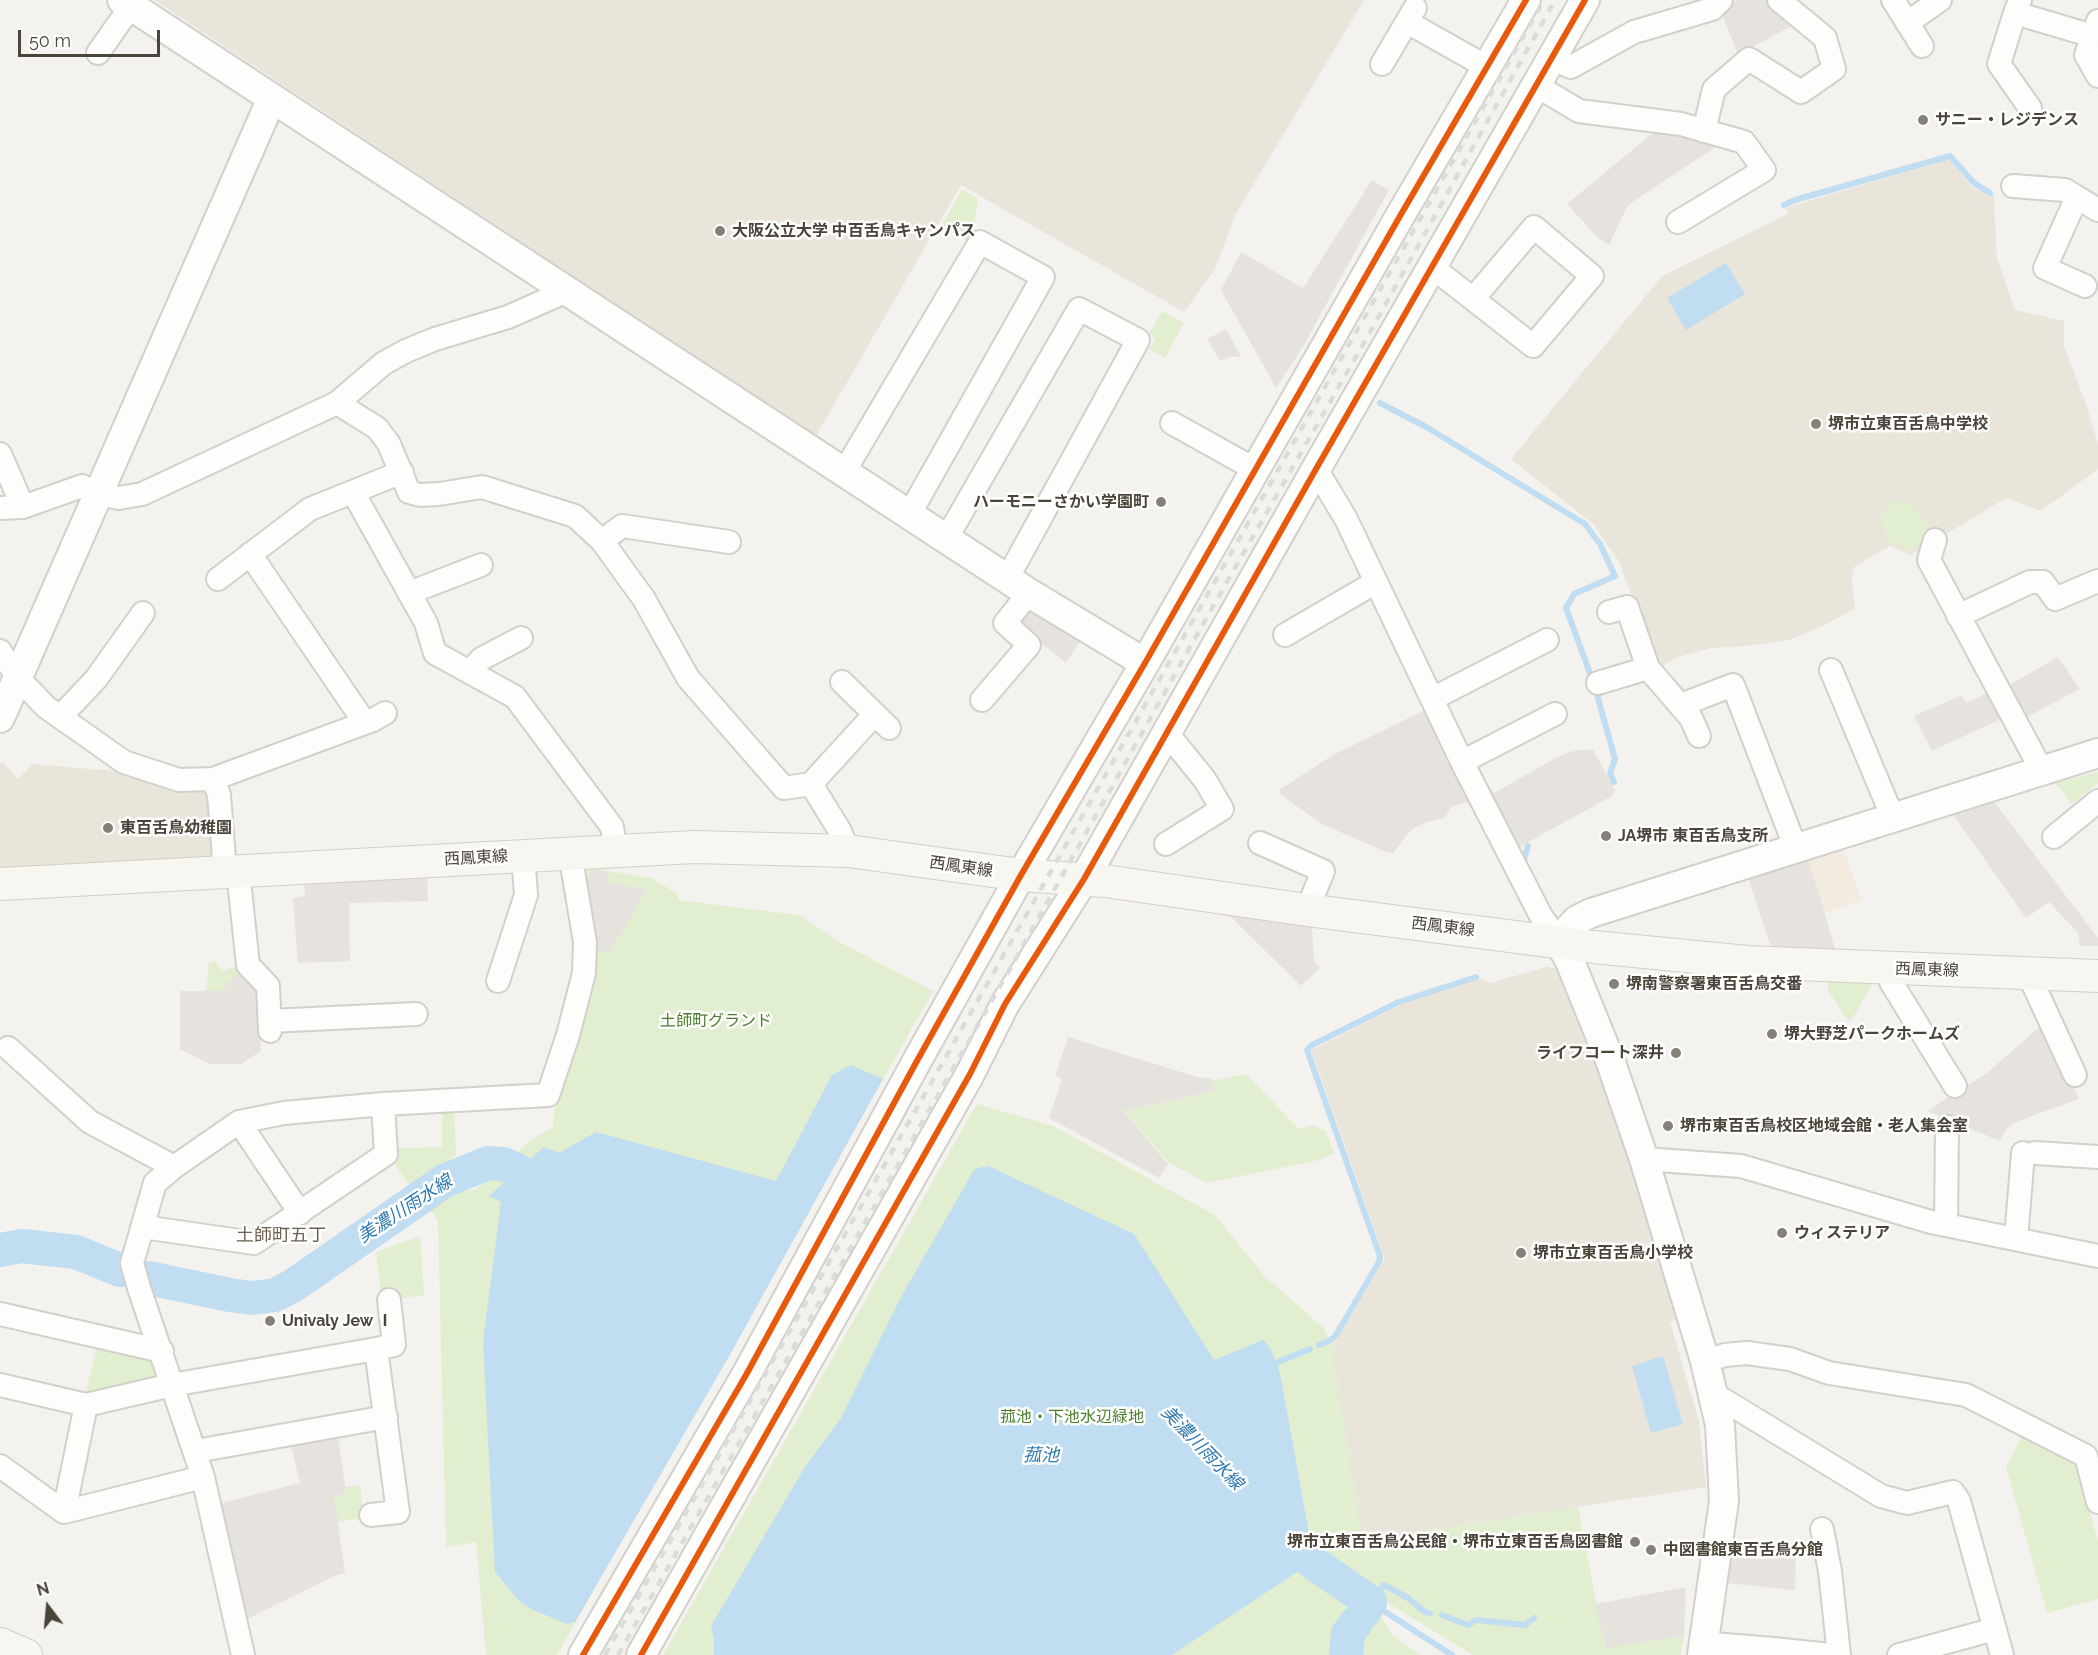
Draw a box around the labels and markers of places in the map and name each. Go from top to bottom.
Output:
place label: サニー・レジデンス [1935,110,2079,130]
marker: サニー・レジデンス [1916,113,1930,127]
place label: 大阪公立大学 中百舌鳥キャンパス [732,221,976,241]
marker: 大阪公立大学 中百舌鳥キャンパス [713,224,727,238]
place label: 堺市立東百舌鳥中学校 [1828,414,1988,434]
marker: 堺市立東百舌鳥中学校 [1809,417,1823,431]
place label: ハーモニーさかい学園町 [973,492,1149,512]
marker: ハーモニーさかい学園町 [1154,495,1168,509]
place label: 東百舌鳥幼稚園 [120,818,232,838]
marker: 東百舌鳥幼稚園 [101,821,115,835]
place label: JA堺市 東百舌鳥支所 [1618,826,1768,846]
marker: JA堺市 東百舌鳥支所 [1599,829,1613,843]
place label: 堺南警察署東百舌鳥交番 [1626,974,1802,994]
marker: 堺南警察署東百舌鳥交番 [1607,977,1621,991]
place label: 堺大野芝パークホームズ [1784,1024,1960,1044]
marker: 堺大野芝パークホームズ [1765,1027,1779,1041]
place label: ライフコート深井 [1536,1043,1664,1063]
marker: ライフコート深井 [1669,1046,1683,1060]
place label: 堺市東百舌鳥校区地域会館・老人集会室 [1680,1116,1968,1136]
marker: 堺市東百舌鳥校区地域会館・老人集会室 [1661,1119,1675,1133]
place label: ウィステリア [1794,1223,1890,1243]
marker: ウィステリア [1775,1226,1789,1240]
place label: 堺市立東百舌鳥小学校 [1533,1243,1693,1263]
marker: 堺市立東百舌鳥小学校 [1514,1246,1528,1260]
place label: Univaly Jew Ⅰ [282,1311,393,1331]
marker: Univaly Jew Ⅰ [263,1314,277,1328]
place label: 堺市立東百舌鳥公民館・堺市立東百舌鳥図書館 [1287,1532,1623,1552]
marker: 堺市立東百舌鳥公民館・堺市立東百舌鳥図書館 [1628,1535,1642,1549]
place label: 中図書館東百舌鳥分館 [1663,1540,1823,1560]
marker: 中図書館東百舌鳥分館 [1644,1543,1658,1557]

